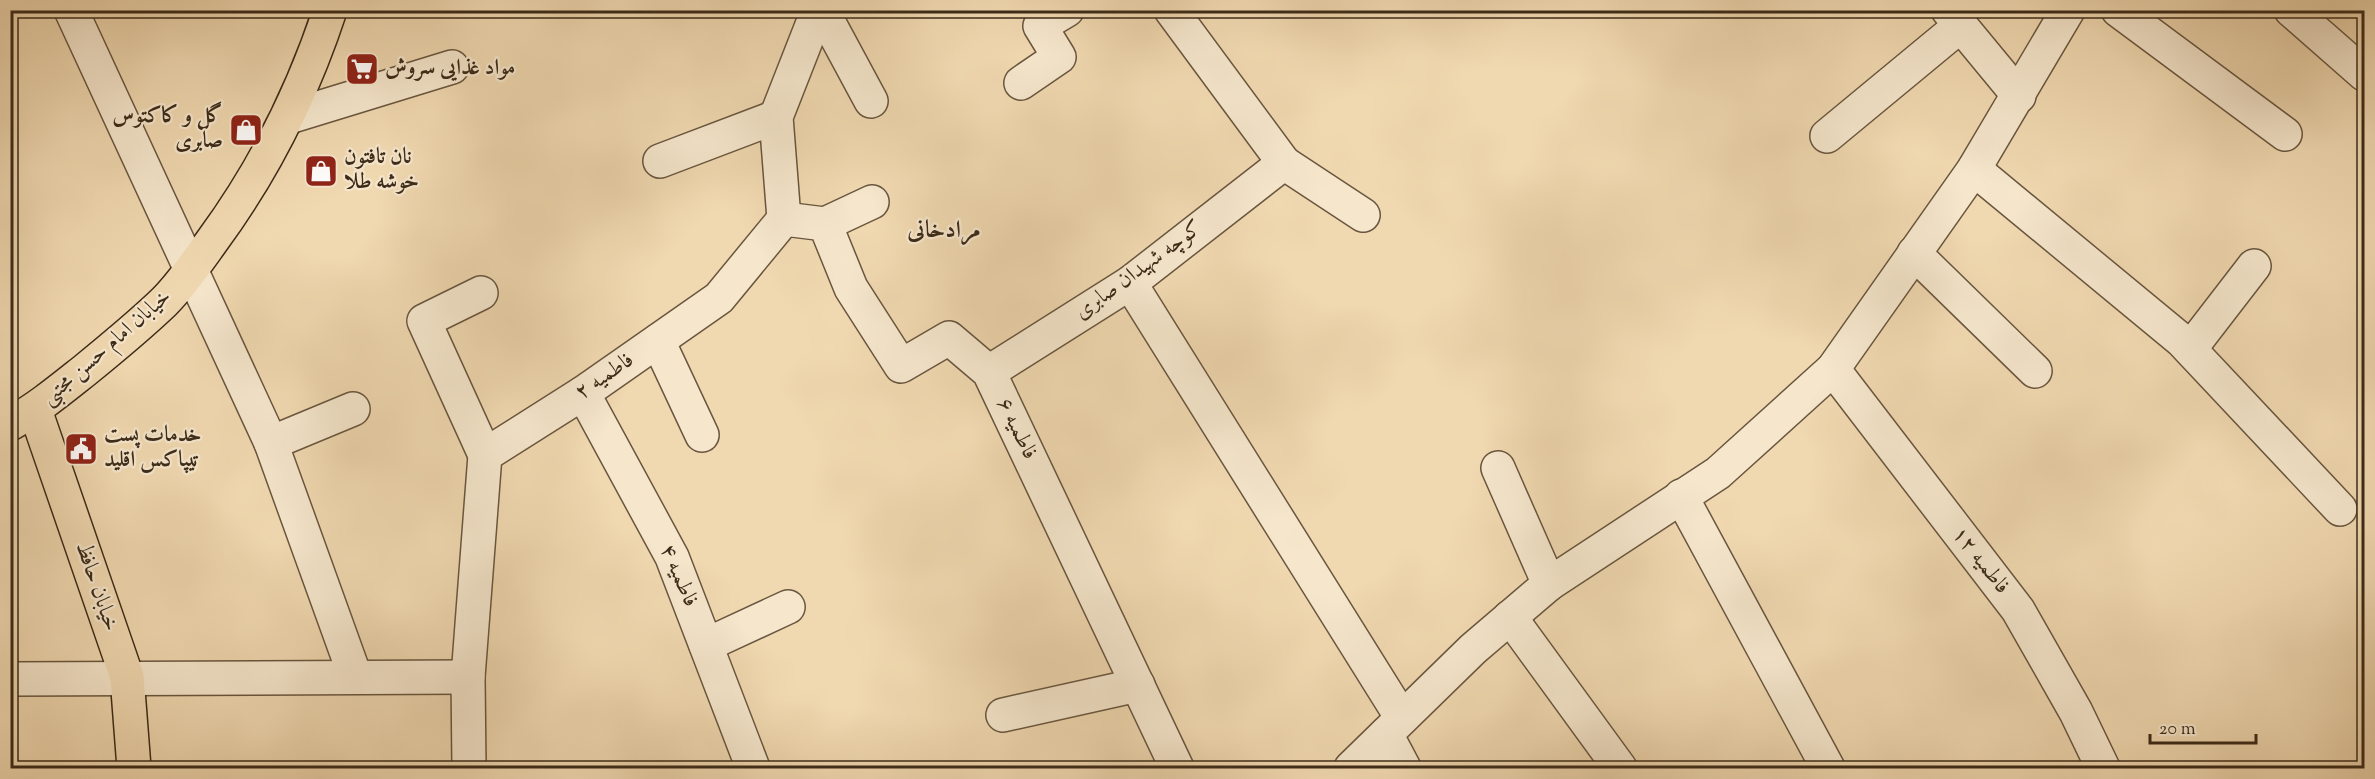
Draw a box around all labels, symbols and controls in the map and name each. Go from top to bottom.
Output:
supermarket icon: مواد غذایی سروش [344,51,380,87]
place label: مواد غذایی سروش [385,53,515,85]
place label: گل و کاکتوس صابری [112,101,223,158]
shop icon: گل و کاکتوس صابری [228,112,264,148]
place label: نان تافتون خوشه طلا [344,142,419,199]
shop icon: نان تافتون خوشه طلا [303,153,339,189]
district label: مرادخانی [906,214,981,248]
street label: کوچه شهیدان صابری [1068,214,1210,328]
street label: خیابان امام حسن مجتبی [35,282,180,415]
street label: فاطمیه ۲ [569,345,641,409]
street label: فاطمیه ۶ [987,393,1045,465]
place label: خدمات پست تیپاکس اقلید [104,420,201,477]
public building icon: خدمات پست تیپاکس اقلید [63,431,99,467]
street label: فاطمیه ۱۲ [1943,520,2017,602]
street label: خیابان حافظ [66,538,126,636]
street label: فاطمیه ۴ [650,540,706,612]
scale bar [2150,707,2256,745]
text: 20 m [2159,717,2196,743]

